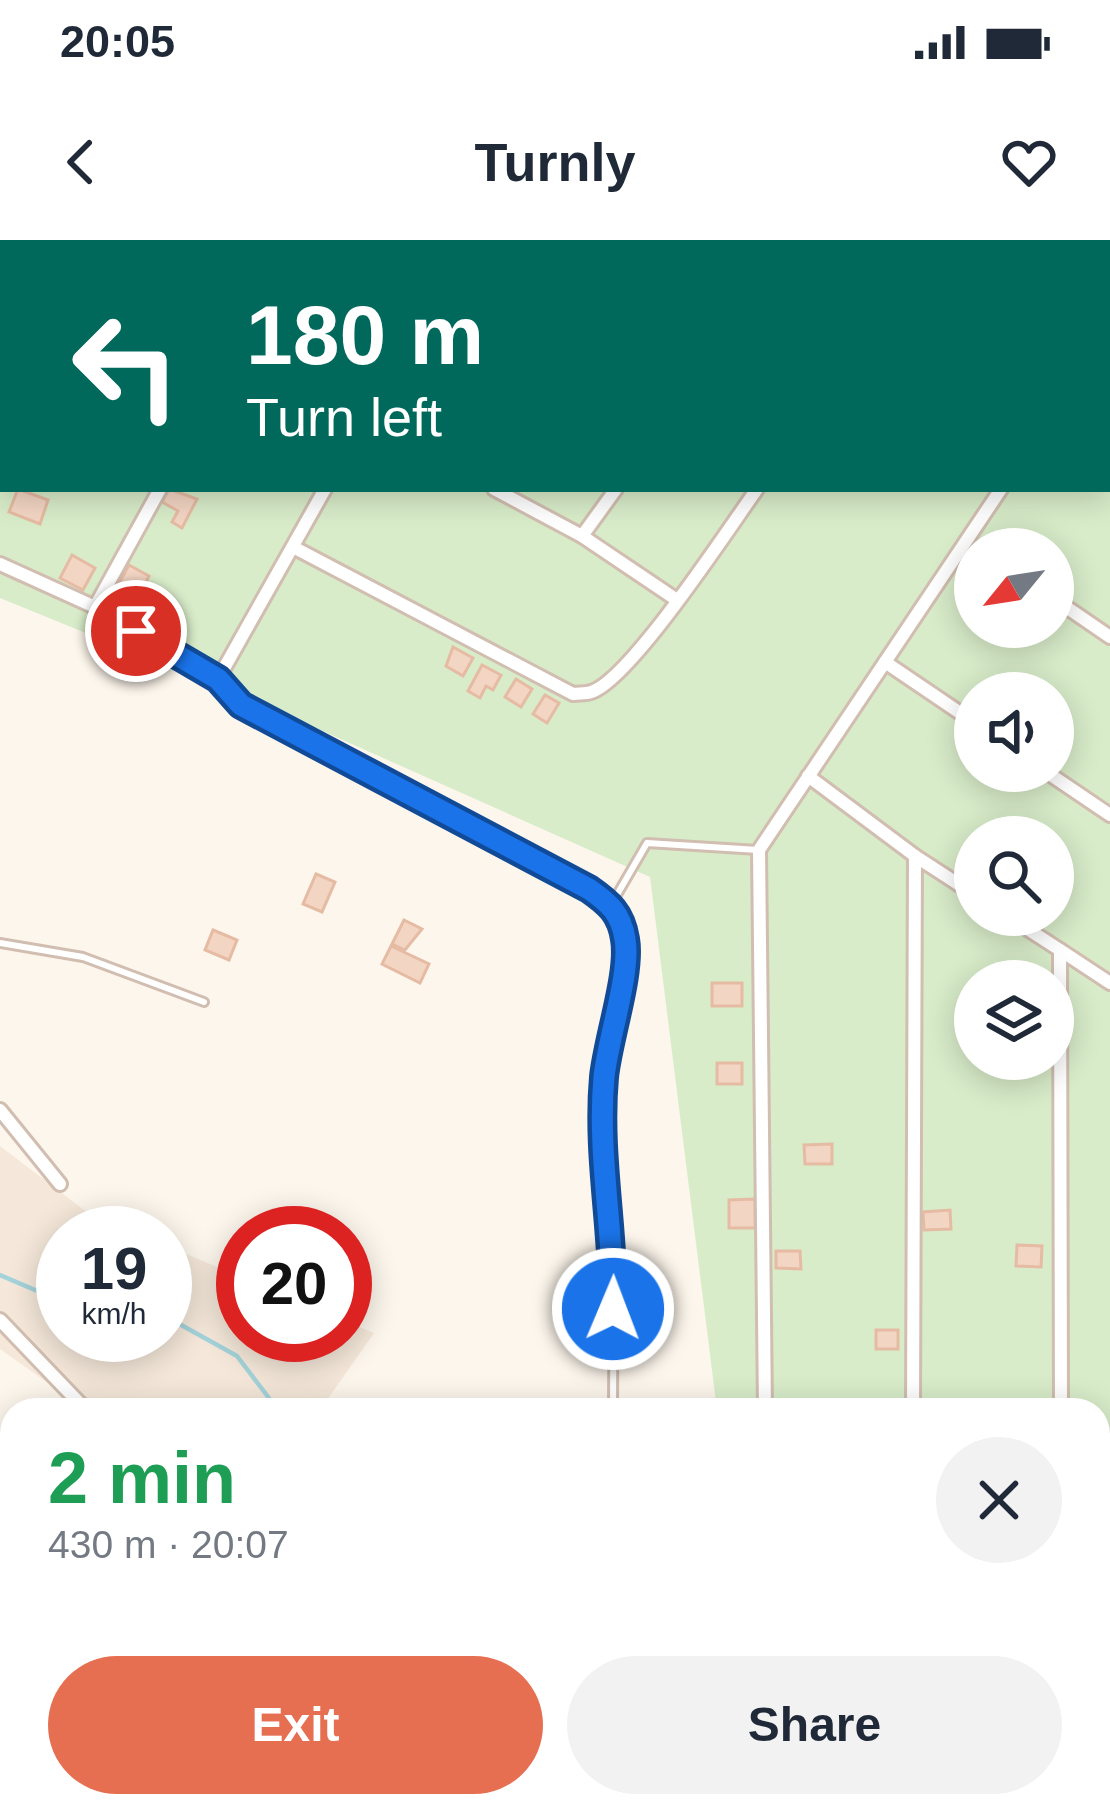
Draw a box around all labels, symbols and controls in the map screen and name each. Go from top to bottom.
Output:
text: 20:05 [60,16,175,67]
icon: back [48,129,114,195]
icon: heart [996,129,1062,195]
text: Turnly [475,132,636,192]
icon: left [48,288,204,444]
text: 180 m [246,288,484,382]
text: Turn left [246,387,442,447]
north arrow [954,528,1074,648]
map controls [954,528,1074,1080]
pin [85,580,187,682]
icon: arrive [103,598,169,664]
button: sound [954,672,1074,792]
button: search [954,816,1074,936]
button: layers [954,960,1074,1080]
speed limit sign: 20 [216,1206,372,1362]
text: 19 [81,1235,147,1302]
position arrow [550,1246,676,1372]
text: km/h [81,1297,147,1330]
button: close [936,1437,1062,1563]
text: 2 min [48,1438,236,1518]
text: 430 m · 20:07 [48,1523,289,1566]
button: Exit [48,1656,543,1794]
button: Share [567,1656,1062,1794]

